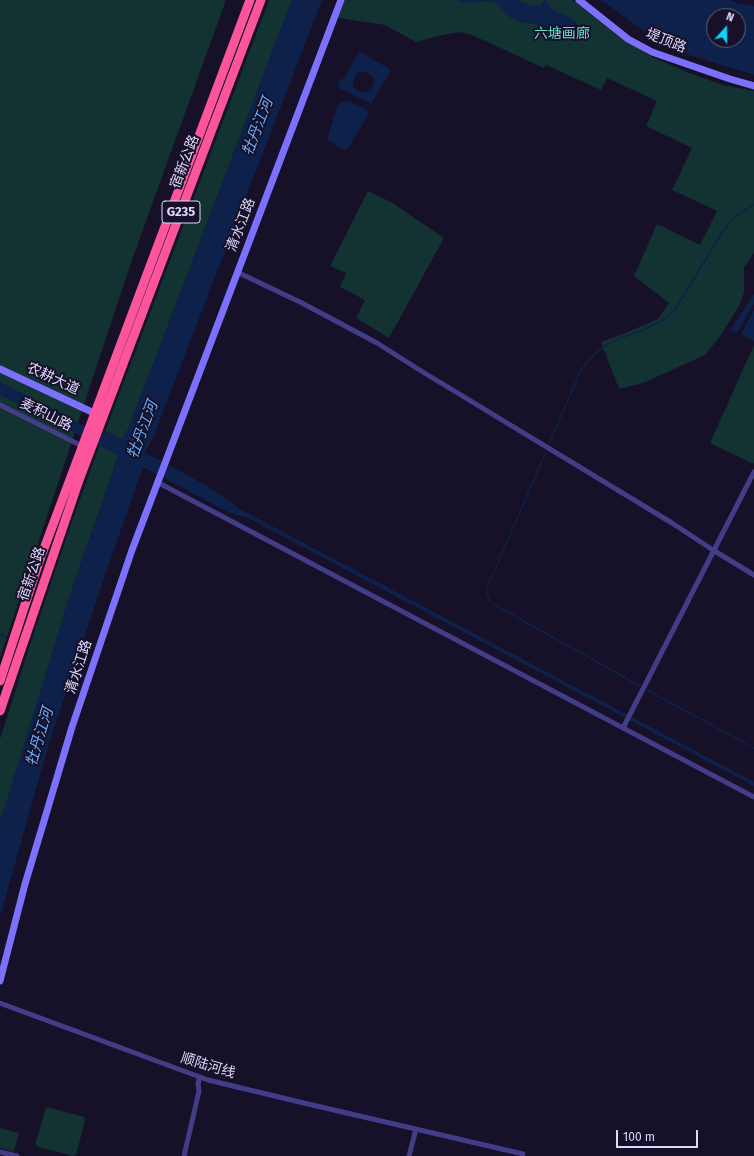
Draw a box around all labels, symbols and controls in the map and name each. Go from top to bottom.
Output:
north arrow [706,8,746,48]
text: N [724,10,736,25]
street label: 堤顶路 [643,25,689,57]
park label: 六塘画廊 [534,26,590,42]
water label: 牡丹江河 [239,96,277,158]
street label: 宿新公路 [167,133,203,191]
street label: 清水江路 [223,196,259,254]
road number: G235 [162,201,200,223]
street label: 农耕大道 [24,360,82,398]
street label: 麦积山路 [17,395,75,435]
water label: 牡丹江河 [124,399,162,461]
street label: 宿新公路 [15,545,49,603]
street label: 清水江路 [62,638,96,696]
water label: 牡丹江河 [23,706,57,768]
street label: 顺陆河线 [179,1050,237,1082]
scale bar [618,1122,700,1148]
text: 100 m [623,1130,655,1144]

